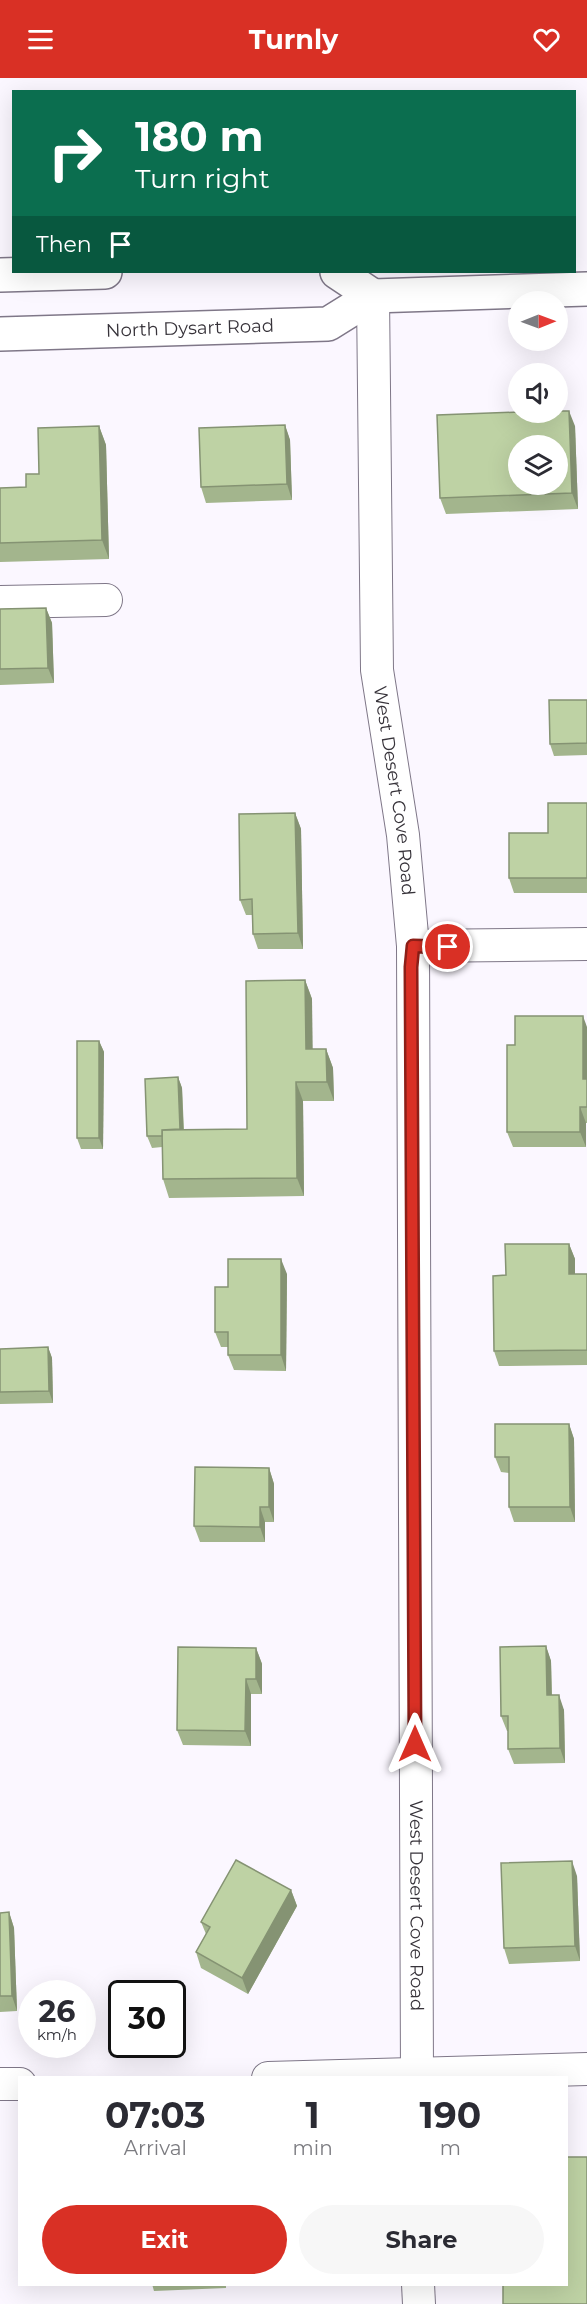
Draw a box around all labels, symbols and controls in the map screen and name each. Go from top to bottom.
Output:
icon: menu [24,23,57,56]
text: Turnly [249,23,338,56]
icon: heart [530,23,563,56]
text: 180 m [135,110,264,162]
icon: right [36,114,114,192]
text: Turn right [135,162,270,195]
icon: arrive [104,228,137,261]
text: Then [36,231,92,258]
north arrow [508,291,568,351]
map controls [508,291,568,495]
street label: North Dysart Road [106,315,274,342]
button: sound [508,363,568,423]
button: layers [508,435,568,495]
street label: West Desert Cove Road [369,684,419,896]
pin [422,921,473,972]
icon: arrive [431,930,464,963]
position arrow [383,1712,447,1776]
street label: West Desert Cove Road [405,1800,428,2011]
speed limit sign: 30 [108,1980,186,2058]
text: 26 [39,1993,75,2030]
text: km/h [37,2025,77,2044]
text: 07:03 [105,2093,206,2137]
text: 1 [306,2093,320,2137]
text: 190 [420,2093,481,2137]
text: Arrival [124,2136,187,2160]
text: min [293,2136,333,2160]
text: m [440,2136,461,2160]
button: Exit [42,2205,287,2274]
button: Share [299,2205,544,2274]

